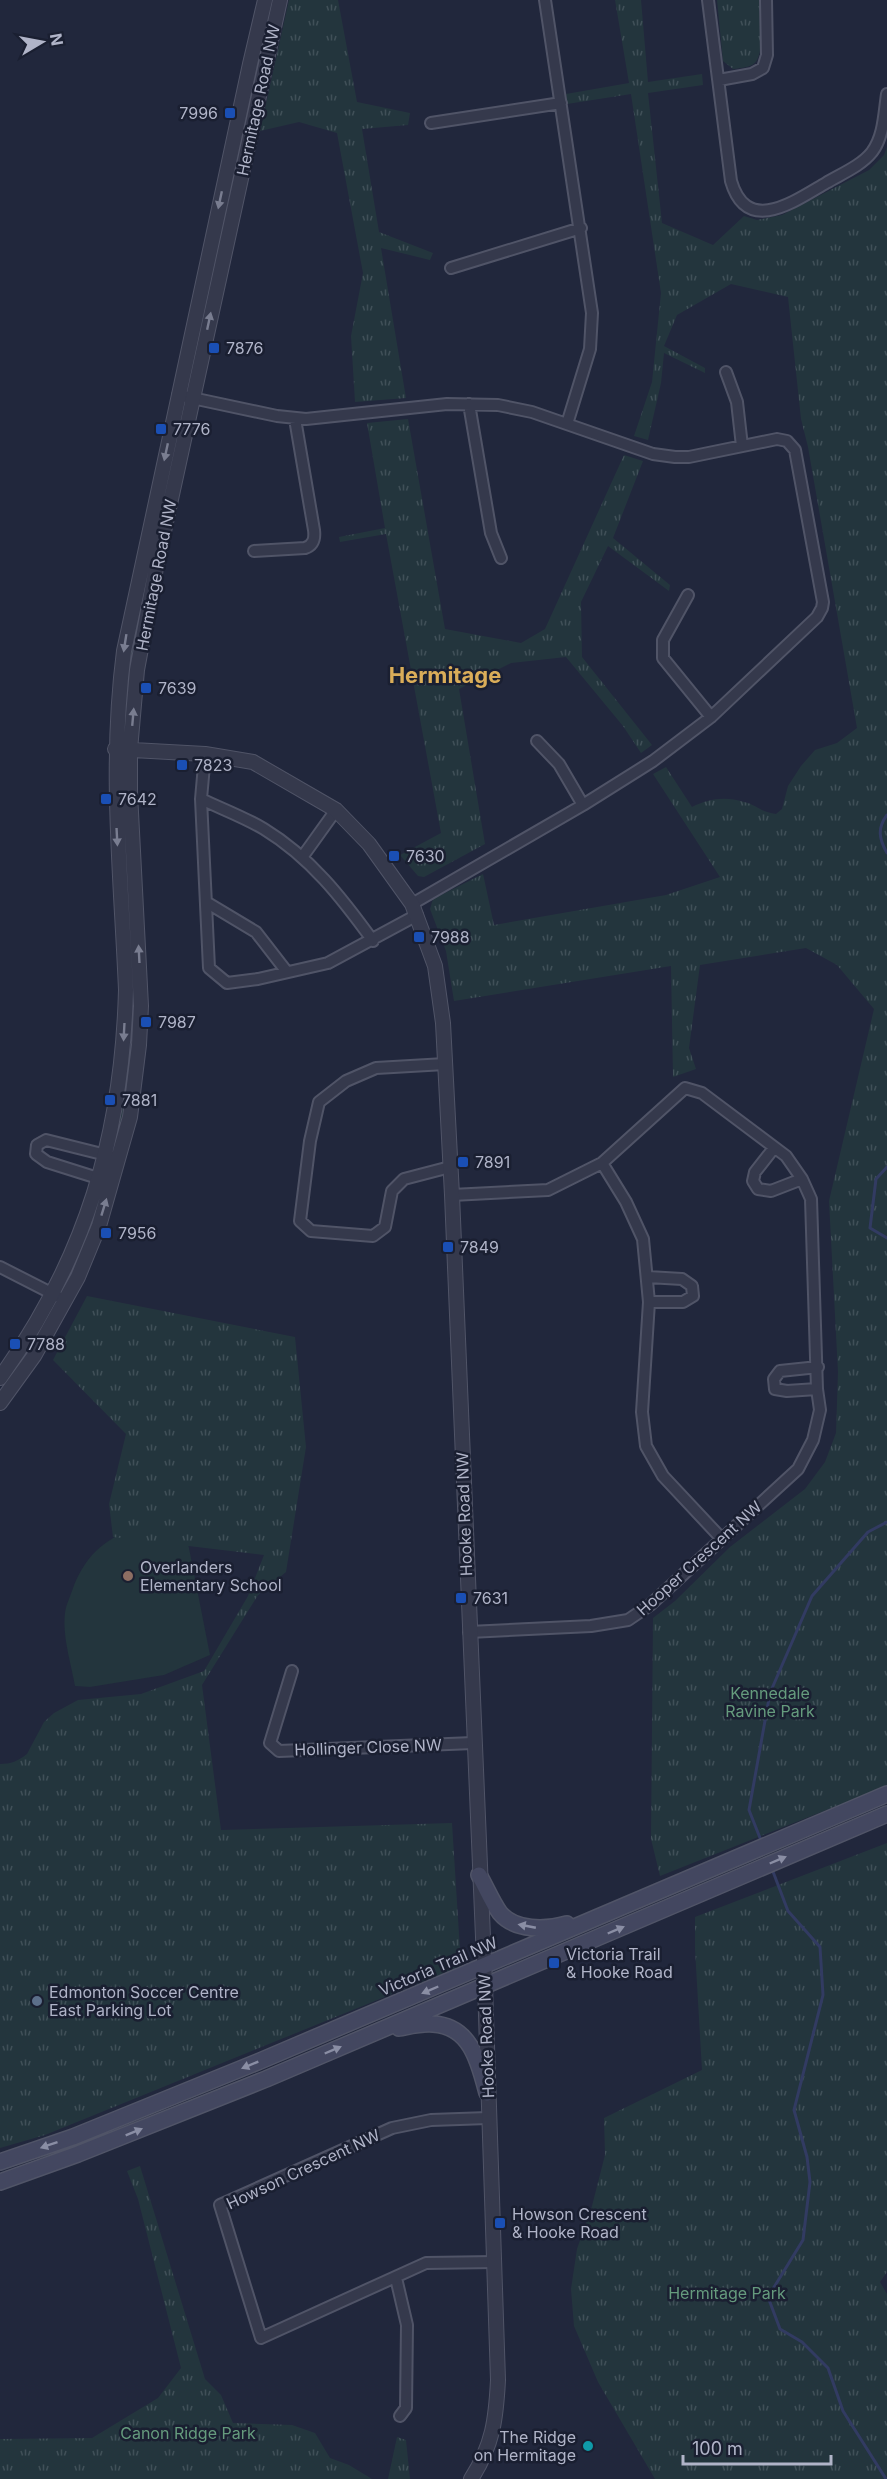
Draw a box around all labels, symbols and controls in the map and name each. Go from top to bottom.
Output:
north arrow [12,12,72,72]
street label: Hermitage Road NW [232,22,284,178]
text: N [46,32,68,47]
place label: 7996 [179,103,218,123]
marker: 7996 [223,106,237,120]
one-way arrow [215,191,224,210]
one-way arrow [205,312,215,330]
place label: 7876 [226,338,263,358]
marker: 7876 [207,341,221,355]
place label: 7776 [173,419,210,439]
marker: 7776 [154,422,168,436]
one-way arrow [160,443,170,462]
street label: Hermitage Road NW [131,497,181,653]
one-way arrow [121,634,130,653]
district label: Hermitage [389,662,501,688]
place label: 7639 [158,678,197,698]
marker: 7639 [139,681,153,695]
one-way arrow [128,708,138,727]
place label: 7823 [194,755,232,775]
marker: 7823 [175,758,189,772]
place label: 7642 [118,789,157,809]
marker: 7642 [99,792,113,806]
one-way arrow [113,828,122,847]
place label: 7630 [406,846,445,866]
marker: 7630 [387,849,401,863]
place label: 7988 [431,927,470,947]
marker: 7988 [412,930,426,944]
one-way arrow [135,944,144,963]
place label: 7987 [158,1012,196,1032]
marker: 7987 [139,1015,153,1029]
one-way arrow [120,1023,129,1042]
place label: 7881 [122,1090,157,1110]
marker: 7881 [103,1093,117,1107]
place label: 7891 [475,1152,510,1172]
marker: 7891 [456,1155,470,1169]
one-way arrow [100,1198,109,1216]
place label: 7956 [118,1223,156,1243]
marker: 7956 [99,1226,113,1240]
place label: 7849 [460,1237,499,1257]
marker: 7849 [441,1240,455,1254]
place label: 7788 [27,1334,65,1354]
marker: 7788 [8,1337,22,1351]
street label: Hooke Road NW [452,1451,476,1576]
street label: Hooper Crescent NW [632,1496,766,1619]
place label: Overlanders Elementary School [140,1557,282,1595]
marker: Overlanders Elementary School [121,1569,135,1583]
place label: 7631 [473,1588,508,1608]
marker: 7631 [454,1591,468,1605]
park label: Kennedale Ravine Park [725,1683,815,1721]
street label: Hollinger Close NW [294,1734,442,1760]
one-way arrow [770,1856,787,1865]
one-way arrow [517,1921,536,1930]
one-way arrow [607,1925,624,1934]
street label: Victoria Trail NW [376,1932,501,2000]
place label: Victoria Trail & Hooke Road [566,1944,673,1982]
marker: Victoria Trail & Hooke Road [547,1956,561,1970]
street label: Hooke Road NW [474,1973,498,2098]
place label: Edmonton Soccer Centre East Parking Lot [49,1982,239,2020]
one-way arrow [421,1986,439,1995]
marker: Edmonton Soccer Centre East Parking Lot [30,1994,44,2008]
one-way arrow [325,2045,343,2055]
one-way arrow [241,2061,259,2070]
street label: Howson Crescent NW [223,2125,383,2213]
one-way arrow [125,2127,143,2137]
one-way arrow [40,2141,58,2150]
place label: Howson Crescent & Hooke Road [512,2204,647,2242]
marker: Howson Crescent & Hooke Road [493,2216,507,2230]
park label: Hermitage Park [668,2283,786,2303]
park label: Canon Ridge Park [120,2423,256,2443]
place label: The Ridge on Hermitage [474,2427,576,2465]
scale bar [683,2428,832,2466]
text: 100 m [692,2438,743,2459]
marker: The Ridge on Hermitage [581,2439,595,2453]

